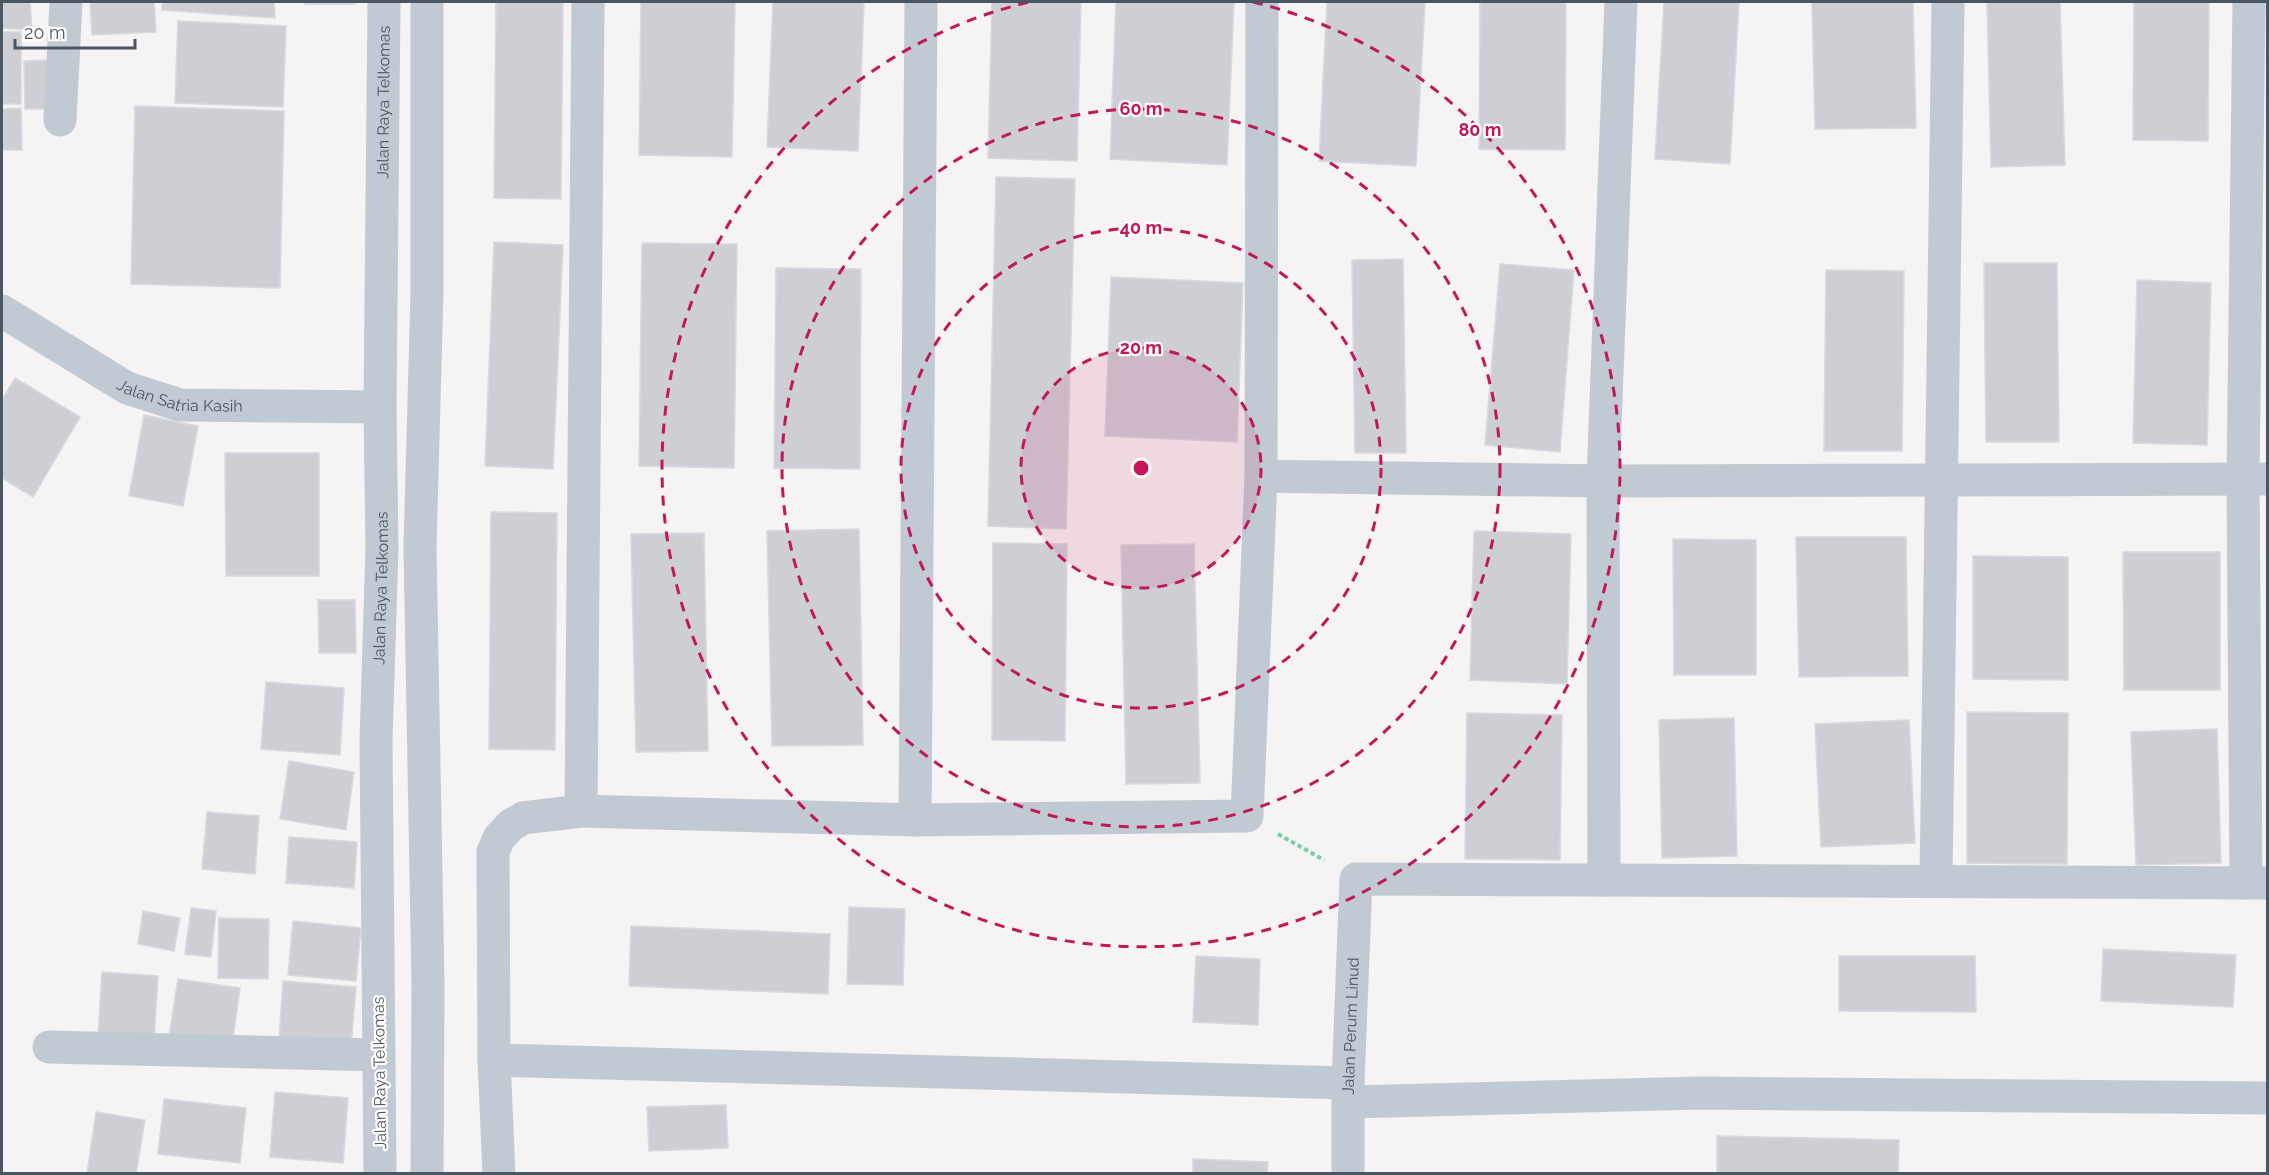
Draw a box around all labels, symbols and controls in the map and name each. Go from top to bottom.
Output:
scale bar [15,12,135,50]
text: 20 m [24,22,66,43]
street label: Jalan Raya Telkomas [373,25,394,179]
text: 60 m [1119,98,1163,119]
text: 80 m [1458,119,1502,140]
text: 40 m [1120,217,1162,238]
text: 20 m [1120,337,1162,358]
street label: Jalan Satria Kasih [113,375,243,416]
centre of rings [1131,458,1151,478]
street label: Jalan Raya Telkomas [369,511,392,665]
street label: Jalan Perum Linud [1339,957,1363,1095]
street label: Jalan Raya Telkomas [369,996,390,1150]

